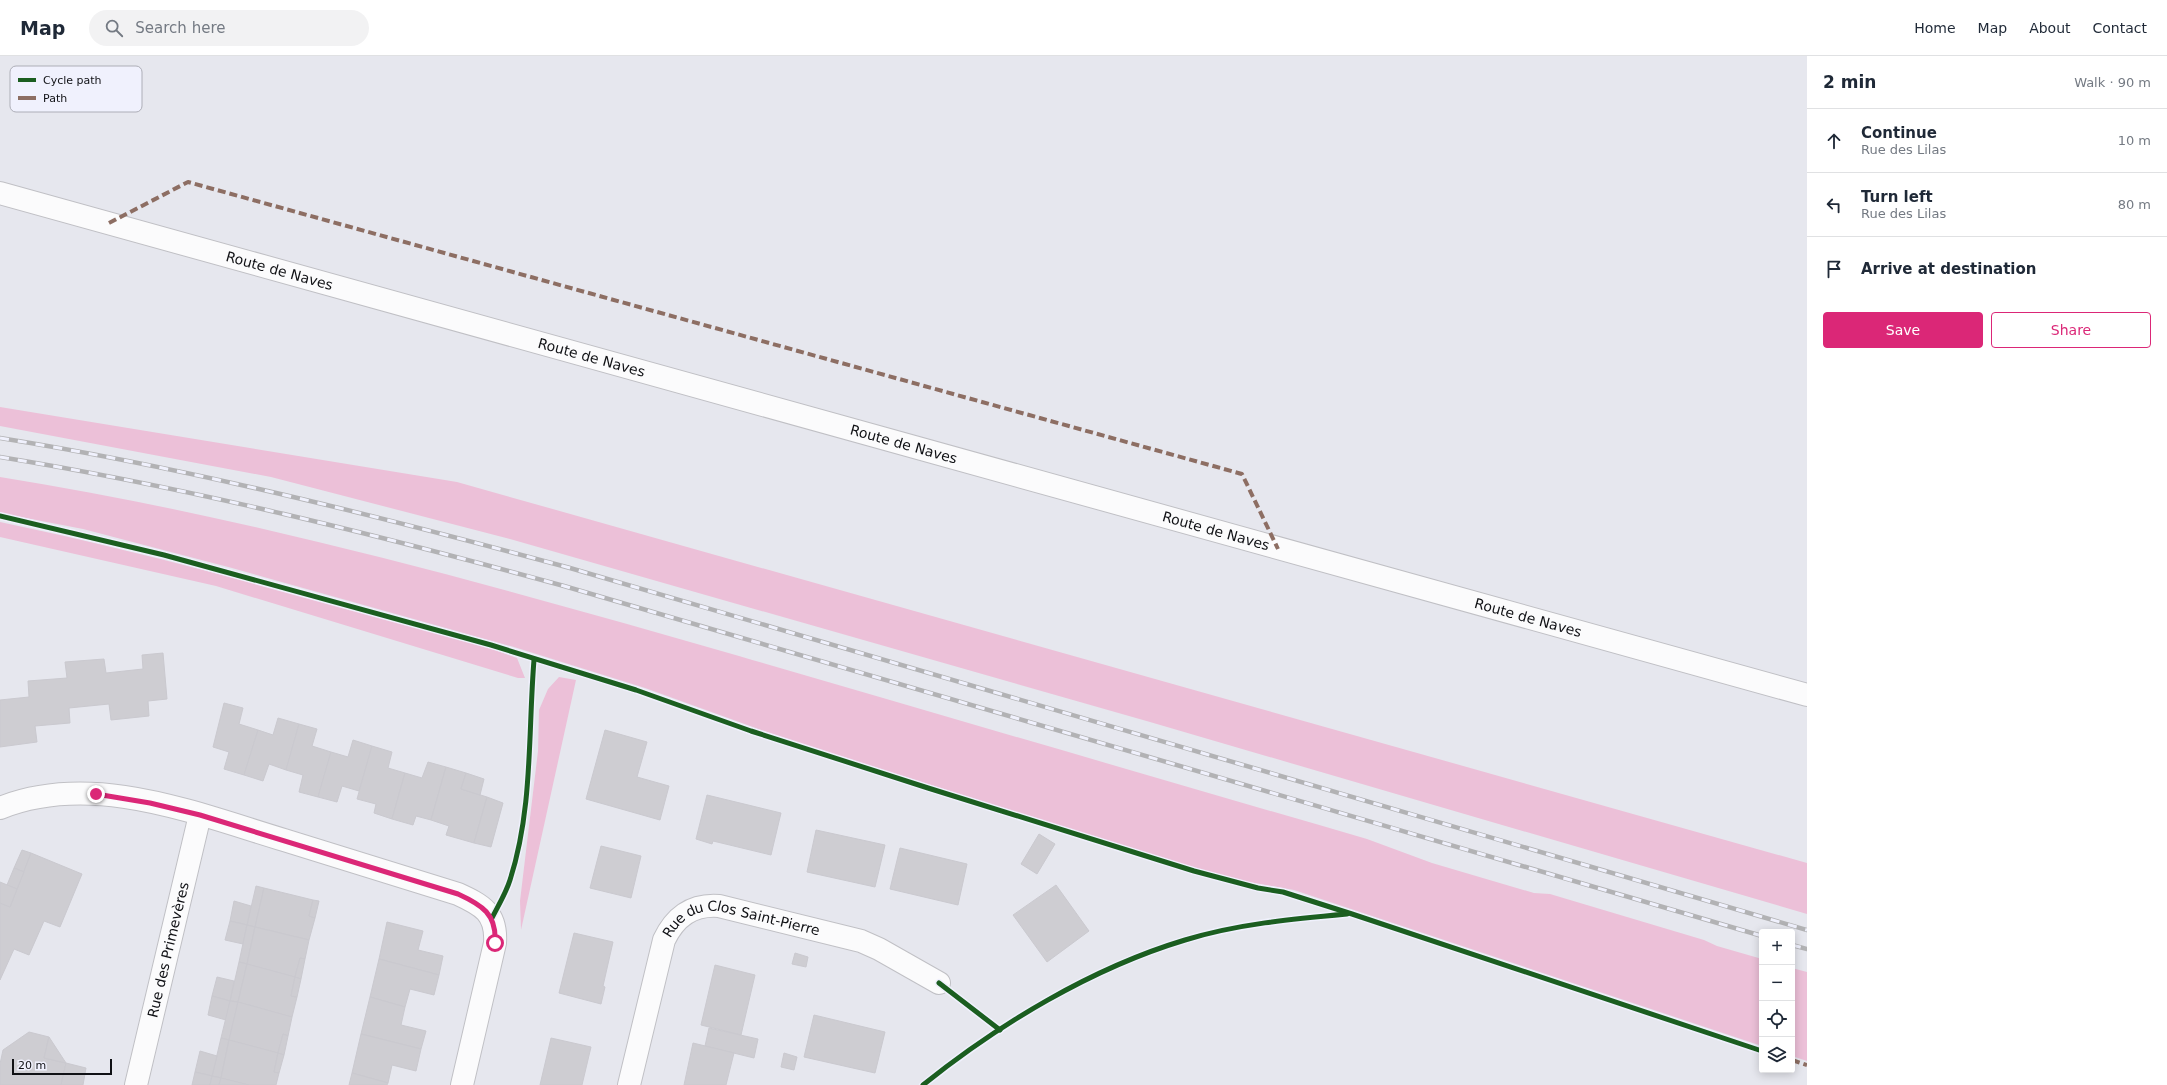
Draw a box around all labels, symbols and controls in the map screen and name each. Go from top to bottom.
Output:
search box [89,10,369,46]
text: Map [20,17,65,39]
icon: search [103,17,125,39]
text: Search here [135,19,225,37]
text: Home [1914,20,1956,36]
text: Map [1978,20,2007,36]
text: About [2029,20,2071,36]
text: Contact [2093,20,2147,36]
legend [10,66,142,112]
text: 2 min [1823,72,1876,92]
text: Cycle path [43,74,102,87]
text: Walk · 90 m [2074,75,2151,90]
text: Path [43,92,67,105]
text: Continue [1861,124,1937,142]
icon: ahead [1823,130,1845,152]
text: 10 m [2118,133,2151,148]
text: Rue des Lilas [1861,142,1946,157]
text: Turn left [1861,188,1933,206]
icon: left [1823,194,1845,216]
text: 80 m [2118,197,2151,212]
text: Rue des Lilas [1861,206,1946,221]
street label: Route de Naves [224,248,335,293]
icon: arrive [1823,258,1845,280]
text: Arrive at destination [1861,260,2036,278]
button: Save [1823,312,1983,348]
button: Share [1991,312,2151,348]
street label: Route de Naves [536,335,647,380]
street label: Route de Naves [848,422,959,467]
street label: Route de Naves [1161,508,1271,553]
street label: Route de Naves [1473,595,1583,640]
route end [87,785,105,803]
street label: Rue des Primevères [144,880,192,1019]
text: Rue du Clos Saint-Pierre [659,898,822,940]
street label: Rue du Clos Saint-Pierre [661,923,829,949]
map controls [1759,929,1795,1073]
button: + [1759,929,1795,965]
route start [486,934,504,952]
button: − [1759,965,1795,1001]
button: locate [1759,1001,1795,1037]
button: layers [1759,1037,1795,1073]
scale bar [12,1057,112,1076]
text: 20 m [18,1059,46,1072]

